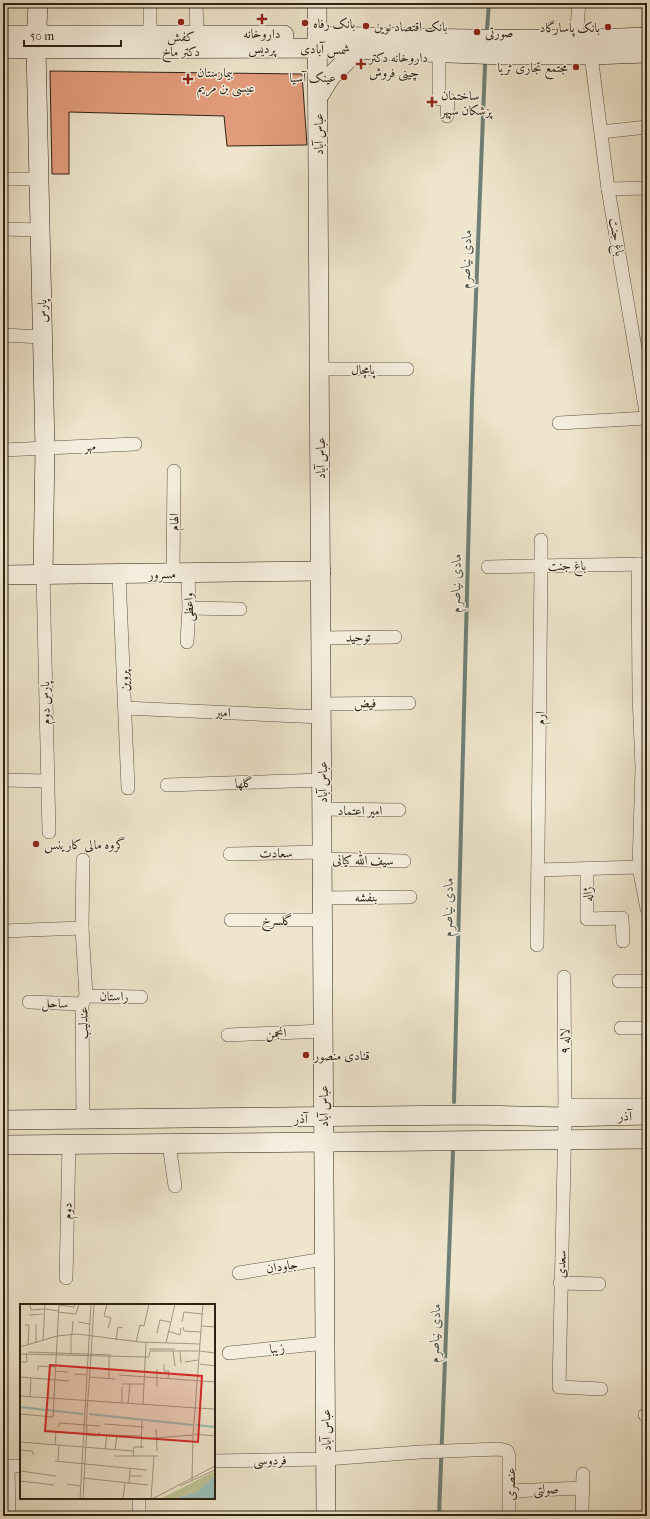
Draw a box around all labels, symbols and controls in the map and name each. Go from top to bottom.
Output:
marker: داروخانه پردیس [257,14,267,24]
place label: بانک رفاه [313,16,355,32]
marker: کفش دکتر ماخ [176,17,186,27]
marker: بانک رفاه [300,18,310,28]
place label: بانک اقتصاد نوین [374,19,447,35]
place label: بانک پاسارگاد [540,20,600,37]
marker: بانک اقتصاد نوین [361,21,371,31]
scale bar [24,22,121,48]
marker: بانک پاسارگاد [603,22,613,32]
place label: صورتی [485,25,513,41]
place label: داروخانه پردیس [243,26,281,58]
marker: صورتی [472,27,482,37]
text: 50 m [30,29,54,43]
place label: کفش دکتر ماخ [162,29,200,63]
street label: شمس آبادی [300,41,350,59]
place label: داروخانه دکتر چینی فروش [367,50,428,82]
marker: داروخانه دکتر چینی فروش [356,59,366,69]
place label: مجتمع تجاری ثریا [498,60,568,80]
marker: مجتمع تجاری ثریا [571,62,581,72]
place label: بیمارستان عیسی بن مریم [197,65,254,99]
place label: عینک آسیا [290,70,336,85]
marker: عینک آسیا [339,72,349,82]
marker: بیمارستان عیسی بن مریم [182,73,194,85]
place label: ساختمان پزشکان سپهر [439,88,494,120]
marker: ساختمان پزشکان سپهر [426,96,438,108]
street label: عباس آباد [311,113,327,155]
street label: باغ جنت [602,217,628,258]
water label: مادی نیاصرم [456,229,480,289]
street label: پارس [34,299,52,323]
street label: پامچال [351,362,376,379]
street label: عباس آباد [313,437,329,479]
street label: مهر [82,438,96,455]
street label: الهام [166,513,186,531]
water label: مادی نیاصرم [447,553,469,613]
street label: باغ جنت [548,558,586,577]
street label: مسرور [146,566,176,583]
street label: واعظی [181,593,198,622]
street label: توحید [345,629,371,646]
street label: پروین [116,668,134,692]
street label: پارس دوم [37,681,57,725]
street label: فیض [354,695,376,712]
street label: امیر [213,704,231,720]
street label: ارم [532,711,552,725]
street label: عباس آباد [315,761,331,803]
street label: گلها [235,775,253,791]
street label: امیر اعتماد [338,803,383,818]
place label: گروه مالی کارینس [44,836,126,854]
marker: گروه مالی کارینس [31,839,41,849]
street label: سعادت [259,845,293,861]
street label: سیف الله کیانی [332,849,394,869]
water label: مادی نیاصرم [439,877,461,937]
street label: ژاله [580,886,596,902]
street label: بنفشه [355,889,377,906]
street label: گلسرخ [262,913,292,932]
street label: راستان [99,988,129,1005]
street label: ساحل [41,995,69,1013]
street label: عندلیب [75,1007,93,1039]
street label: انجمن [265,1025,287,1043]
street label: ۹ لاله [557,1028,572,1054]
place label: قنادی منصور [312,1048,370,1064]
marker: قنادی منصور [301,1050,311,1060]
street label: عباس آباد [316,1085,332,1127]
street label: آذر [616,1108,633,1125]
street label: آذر [292,1111,309,1127]
street label: دوم [59,1202,79,1220]
street label: سعدی [553,1250,569,1278]
street label: جاودان [265,1256,299,1276]
water label: مادی نیاصرم [425,1303,449,1363]
inset map [20,1304,215,1499]
street label: زیبا [269,1340,285,1357]
street label: عباس آباد [318,1409,335,1451]
street label: فردوسی [253,1452,287,1470]
street label: عنصری [503,1467,519,1501]
street label: صولتی [533,1481,559,1499]

